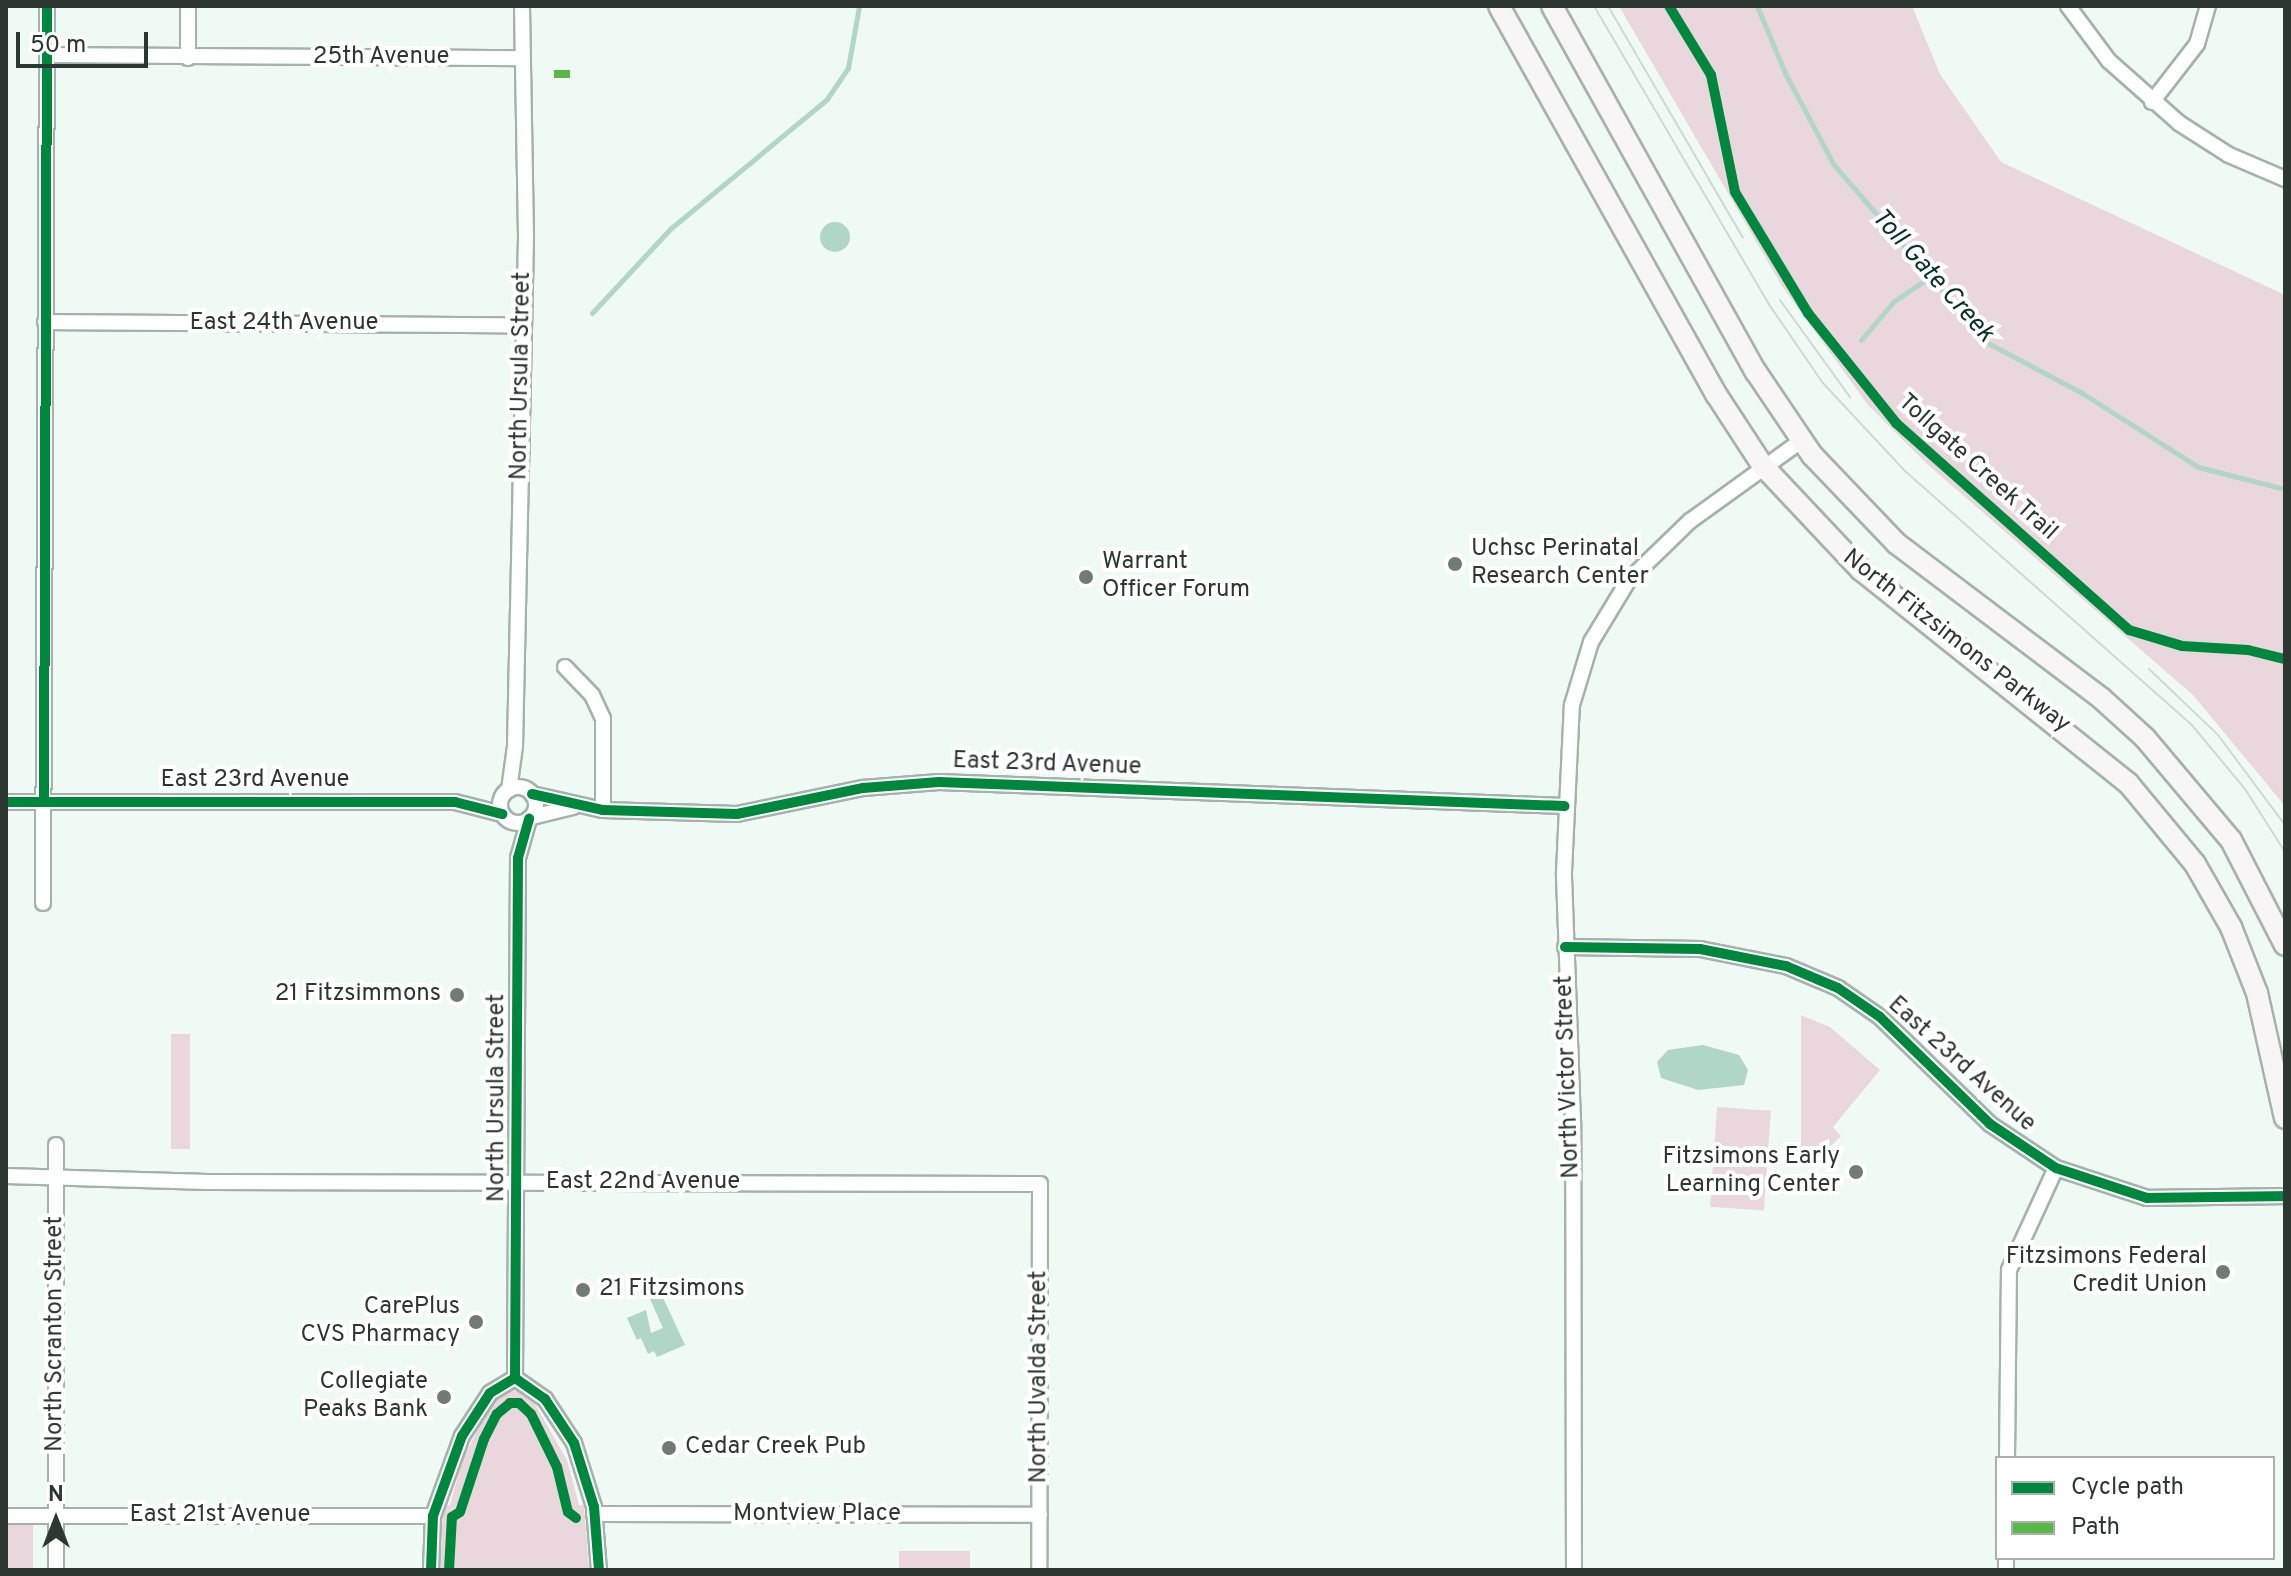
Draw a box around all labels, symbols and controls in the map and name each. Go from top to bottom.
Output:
scale bar [20,16,152,66]
text: 50 m [30,31,86,61]
street label: 25th Avenue [312,44,450,72]
water label: Toll Gate Creek [1864,203,2000,349]
street label: North Ursula Street [506,271,538,481]
street label: East 24th Avenue [189,310,379,338]
street label: Tollgate Creek Trail [1891,388,2063,548]
place label: Uchsc Perinatal Research Center [1471,536,1649,592]
street label: North Fitzsimons Parkway [1836,544,2076,740]
place label: Warrant Officer Forum [1102,549,1250,605]
marker: Uchsc Perinatal Research Center [1446,555,1464,573]
marker: Warrant Officer Forum [1077,568,1095,586]
street label: East 23rd Avenue [952,747,1142,783]
street label: East 23rd Avenue [160,767,350,795]
street label: North Victor Street [1551,974,1587,1180]
place label: 21 Fitzsimmons [275,981,441,1009]
marker: 21 Fitzsimmons [448,986,466,1004]
street label: East 23rd Avenue [1881,991,2041,1139]
street label: North Ursula Street [484,994,512,1202]
place label: Fitzsimons Early Learning Center [1663,1144,1840,1200]
marker: Fitzsimons Early Learning Center [1847,1163,1865,1181]
street label: East 22nd Avenue [545,1169,741,1197]
street label: North Scranton Street [42,1216,70,1452]
place label: Fitzsimons Federal Credit Union [2006,1244,2207,1300]
marker: Fitzsimons Federal Credit Union [2214,1263,2232,1281]
street label: North Uvalda Street [1026,1271,1054,1483]
place label: 21 Fitzsimons [599,1276,745,1304]
marker: 21 Fitzsimons [574,1281,592,1299]
place label: CarePlus CVS Pharmacy [300,1294,460,1350]
marker: CarePlus CVS Pharmacy [467,1313,485,1331]
place label: Collegiate Peaks Bank [303,1369,428,1425]
marker: Collegiate Peaks Bank [435,1388,453,1406]
place label: Cedar Creek Pub [685,1434,866,1462]
marker: Cedar Creek Pub [660,1439,678,1457]
legend [1995,1456,2275,1560]
text: Cycle path [2071,1473,2184,1503]
north arrow [16,1480,96,1560]
text: N [48,1482,64,1509]
street label: Montview Place [733,1501,901,1529]
street label: East 21st Avenue [129,1502,311,1530]
text: Path [2071,1513,2120,1543]

